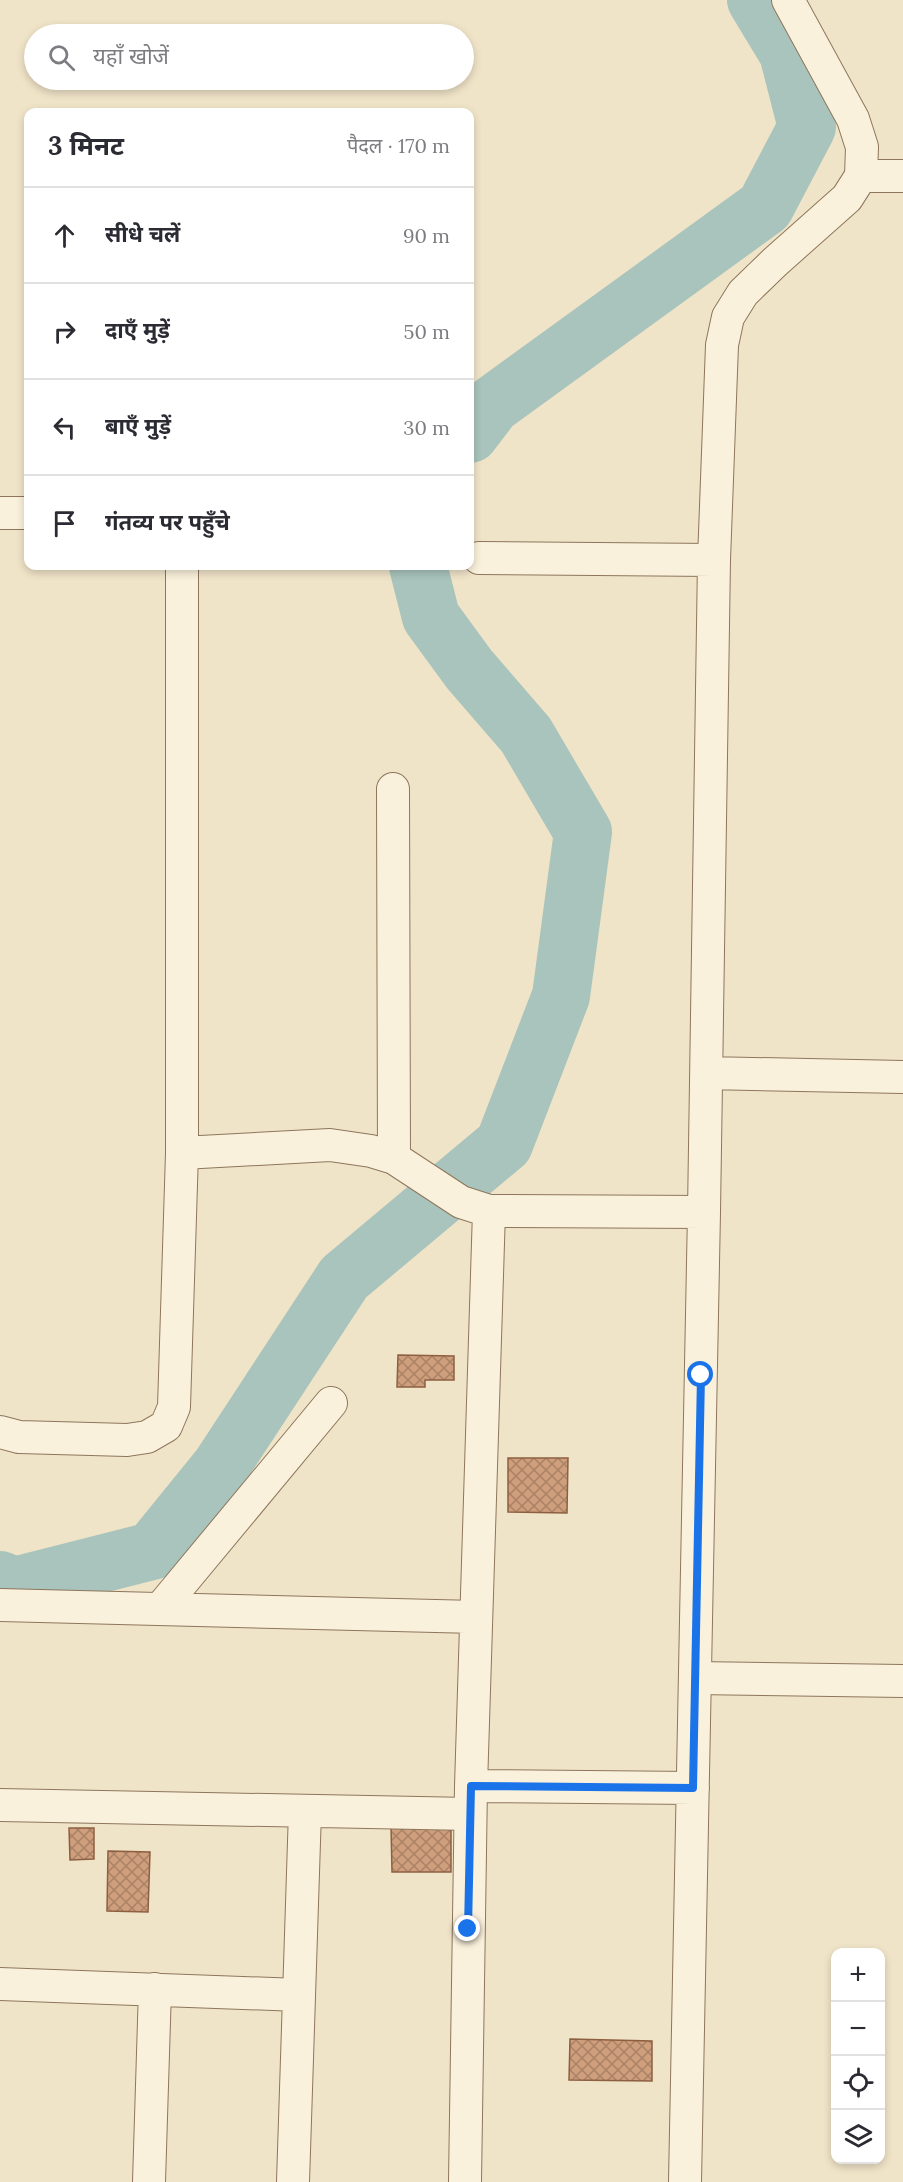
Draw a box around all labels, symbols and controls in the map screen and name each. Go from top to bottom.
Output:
search box [24,24,474,90]
icon: search [45,41,78,74]
text: यहाँ खोजें [93,42,169,70]
text: 3 मिनट [48,129,124,162]
text: पैदल · 170 m [347,133,450,158]
icon: ahead [48,219,81,252]
text: सीधे चलें [105,220,180,248]
text: 90 m [403,223,450,248]
icon: right [48,315,81,348]
text: दाएँ मुड़ें [105,316,170,344]
text: 50 m [404,319,450,344]
icon: left [48,411,81,444]
text: बाएँ मुड़ें [105,412,171,440]
text: 30 m [403,415,450,440]
icon: arrive [48,507,81,540]
text: गंतव्य पर पहुँचे [105,508,230,536]
route start [687,1361,713,1387]
route end [454,1915,480,1941]
map controls [831,1948,885,2164]
button: + [831,1948,885,2002]
button: − [831,2002,885,2056]
button: locate [831,2056,885,2110]
button: layers [831,2110,885,2164]

